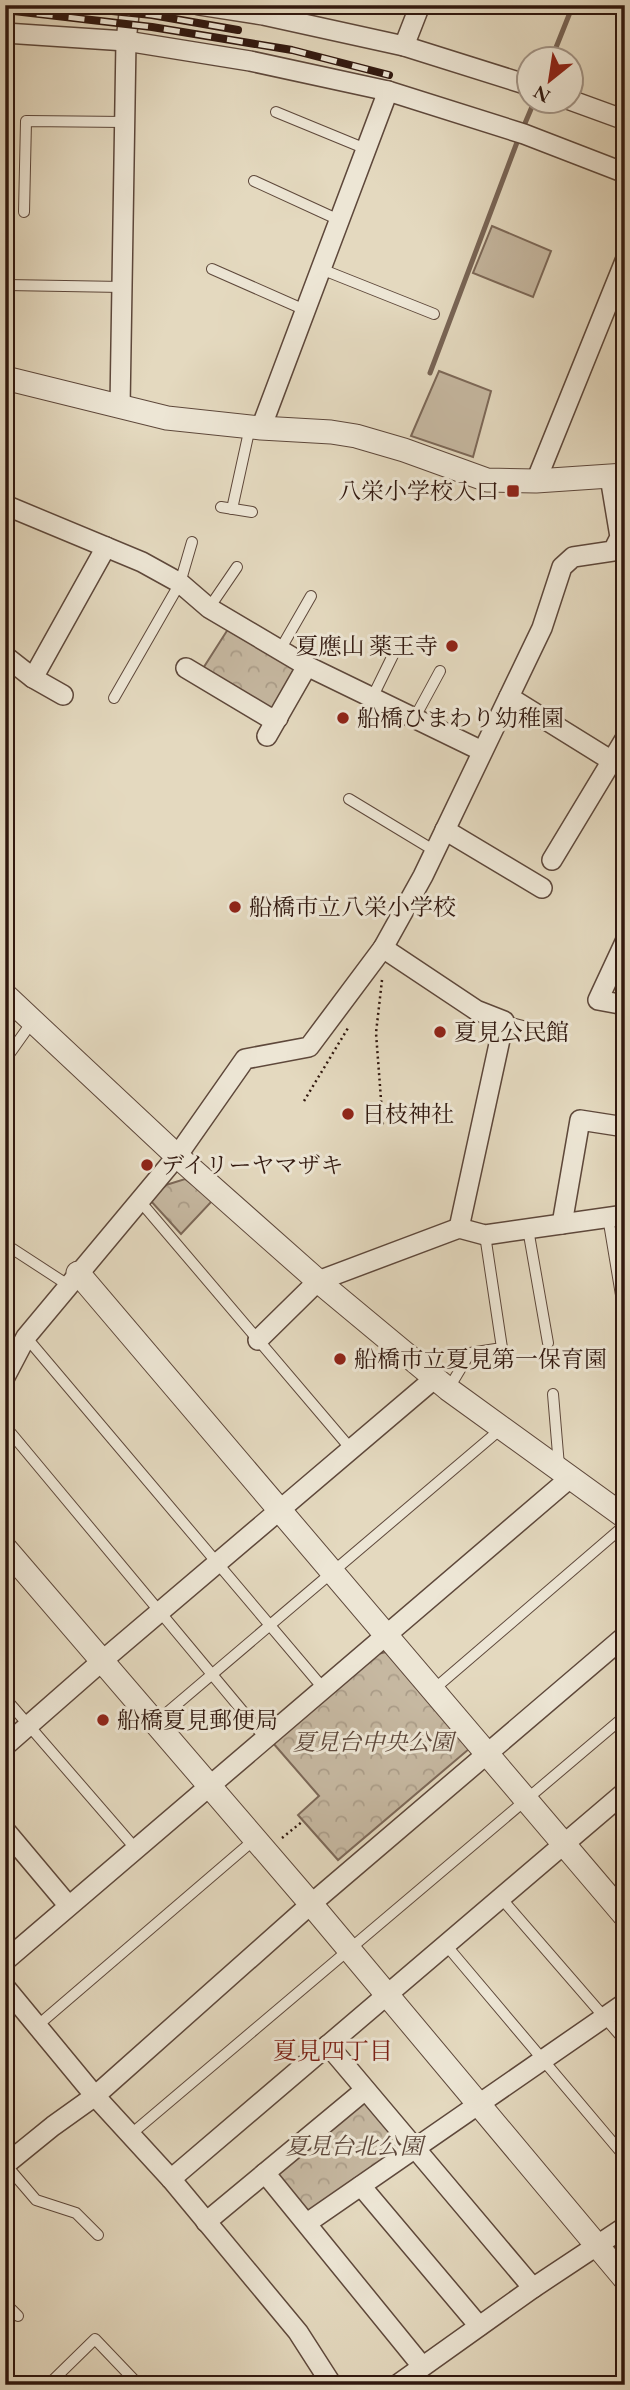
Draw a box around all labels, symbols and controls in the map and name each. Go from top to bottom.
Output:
north arrow [514,46,584,116]
text: N [528,79,555,109]
place label: 八栄小学校入口 [338,476,499,506]
marker: 八栄小学校入口 [505,483,521,499]
place label: 夏應山 薬王寺 [295,631,438,661]
marker: 夏應山 薬王寺 [444,638,460,654]
place label: 船橋ひまわり幼稚園 [357,703,564,733]
marker: 船橋ひまわり幼稚園 [335,710,351,726]
place label: 船橋市立八栄小学校 [249,892,456,922]
marker: 船橋市立八栄小学校 [227,899,243,915]
place label: 夏見公民館 [454,1017,569,1047]
marker: 夏見公民館 [432,1024,448,1040]
place label: 日枝神社 [362,1099,454,1129]
marker: 日枝神社 [340,1106,356,1122]
place label: デイリーヤマザキ [161,1150,343,1180]
marker: デイリーヤマザキ [139,1157,155,1173]
place label: 船橋市立夏見第一保育園 [354,1344,607,1374]
marker: 船橋市立夏見第一保育園 [332,1351,348,1367]
place label: 船橋夏見郵便局 [117,1705,278,1735]
marker: 船橋夏見郵便局 [95,1712,111,1728]
park label: 夏見台中央公園 [293,1727,458,1757]
district label: 夏見四丁目 [273,2035,393,2066]
park label: 夏見台北公園 [285,2131,427,2161]

